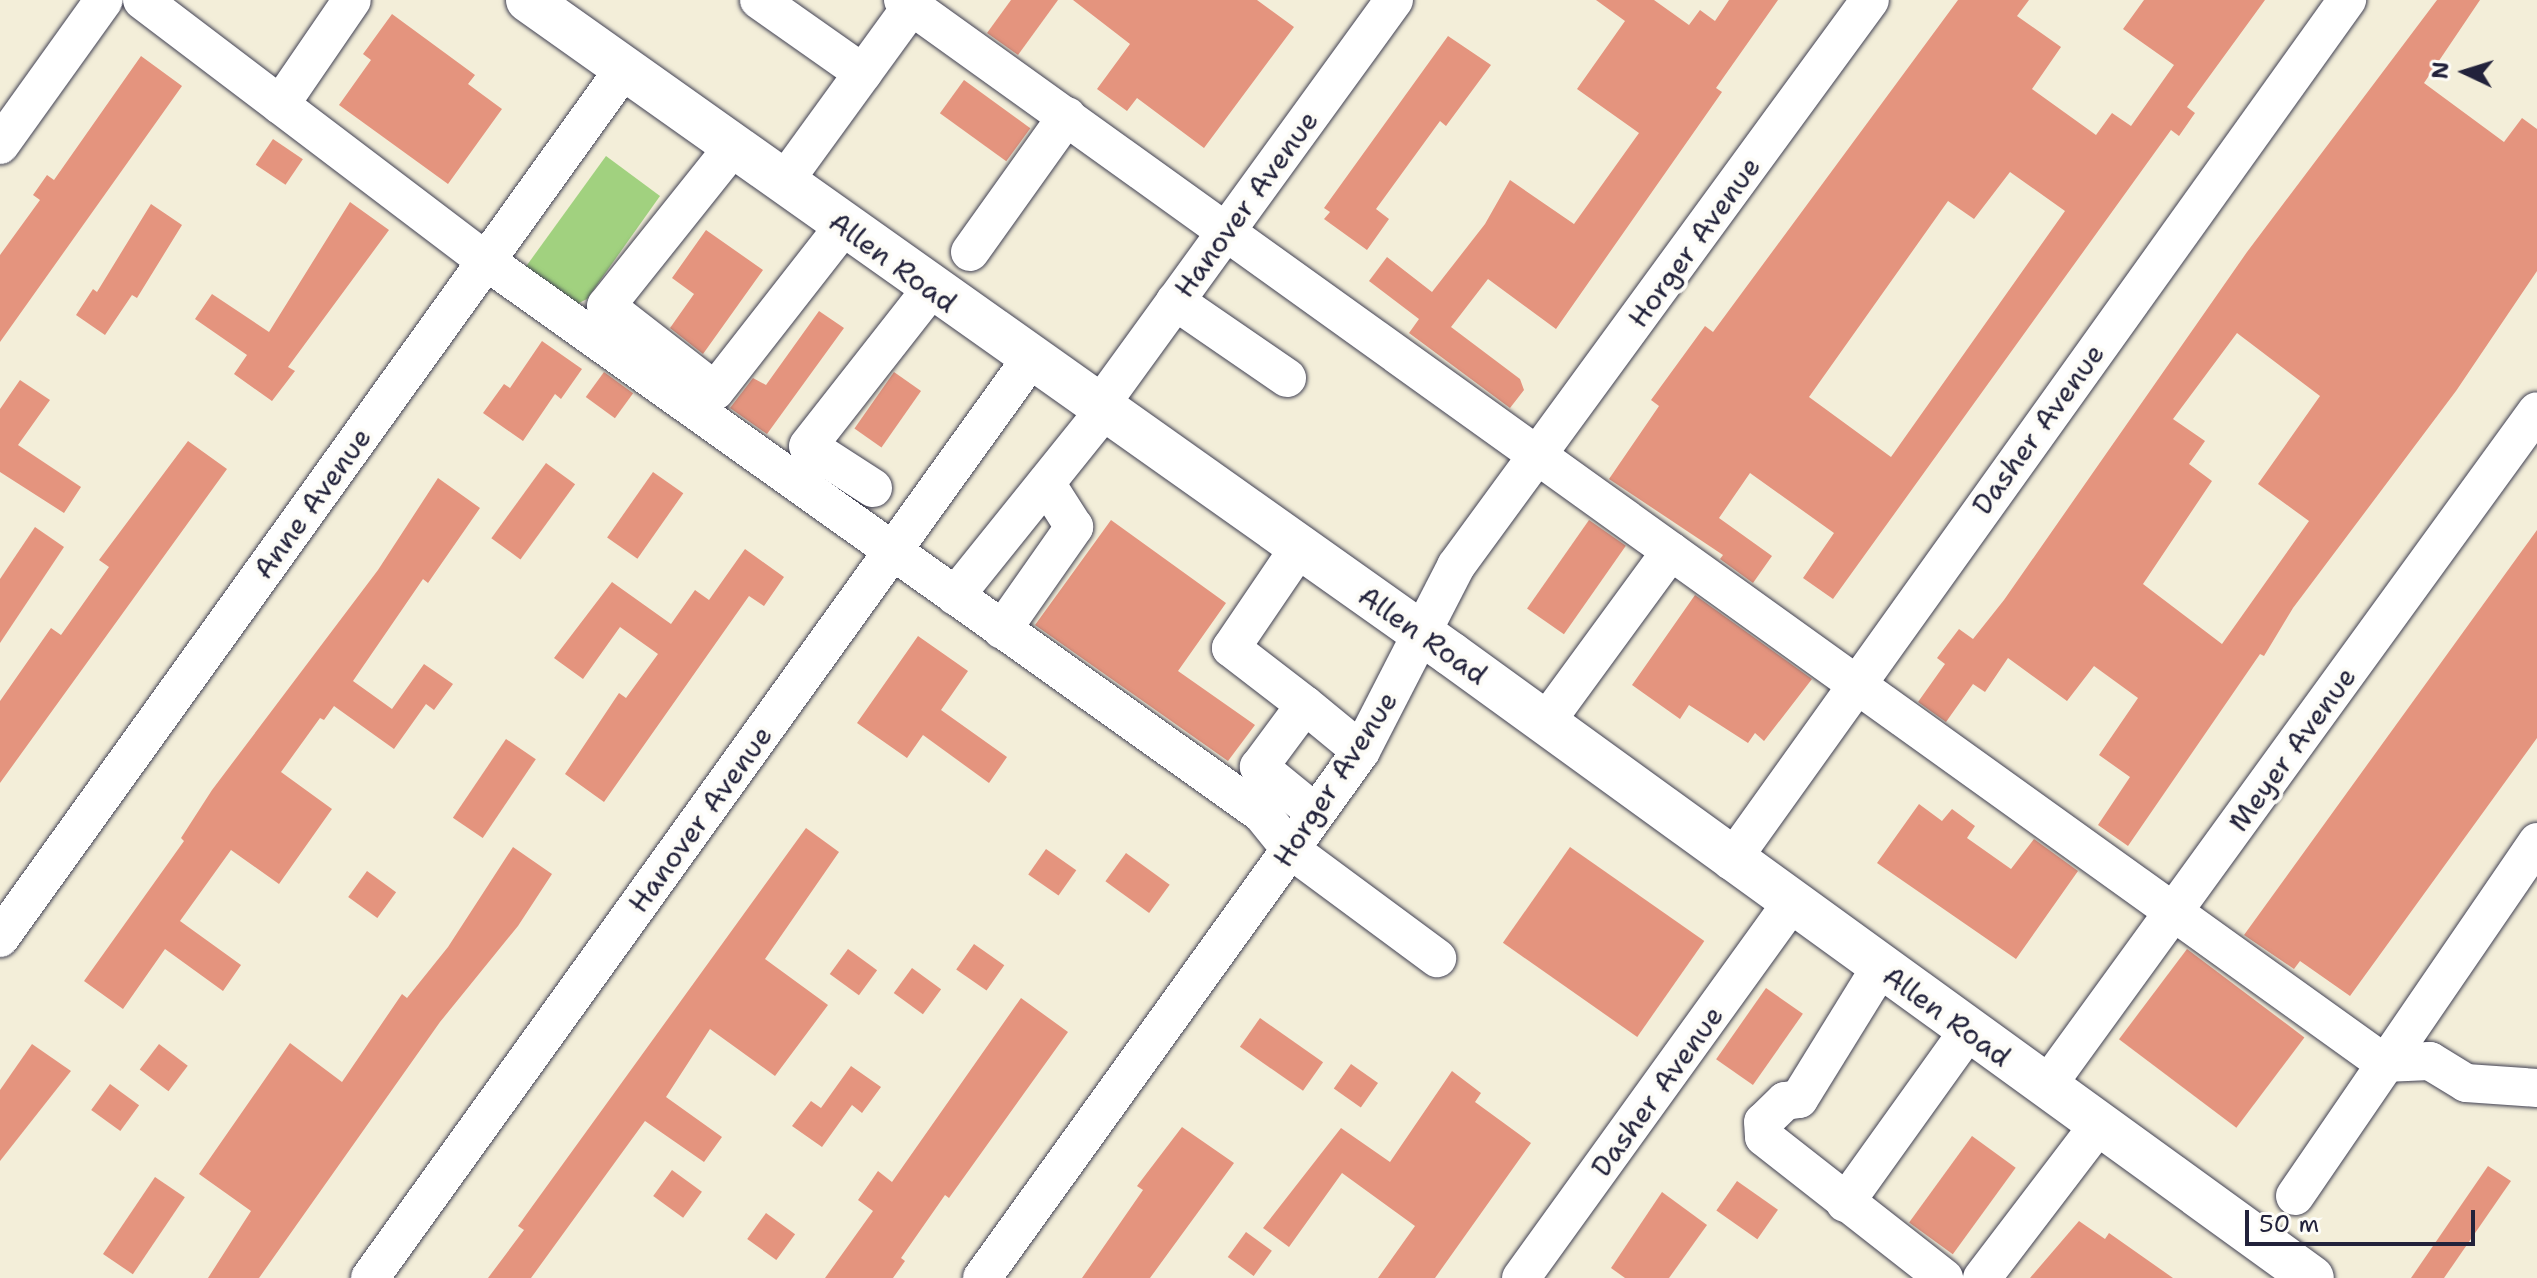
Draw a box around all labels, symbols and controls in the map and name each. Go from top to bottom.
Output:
north arrow [2425,32,2505,112]
text: N [2425,61,2456,80]
street label: Hanover Avenue [1167,104,1325,304]
street label: Horger Avenue [1621,150,1767,334]
street label: Allen Road [823,205,963,319]
street label: Dasher Avenue [1965,337,2111,521]
street label: Anne Avenue [246,421,378,585]
street label: Allen Road [1352,578,1494,692]
street label: Meyer Avenue [2221,660,2363,838]
street label: Horger Avenue [1266,685,1404,873]
street label: Hanover Avenue [621,719,779,919]
street label: Allen Road [1877,959,2017,1073]
street label: Dasher Avenue [1584,999,1730,1183]
scale bar [2249,1194,2479,1244]
text: 50 m [2259,1208,2319,1240]

